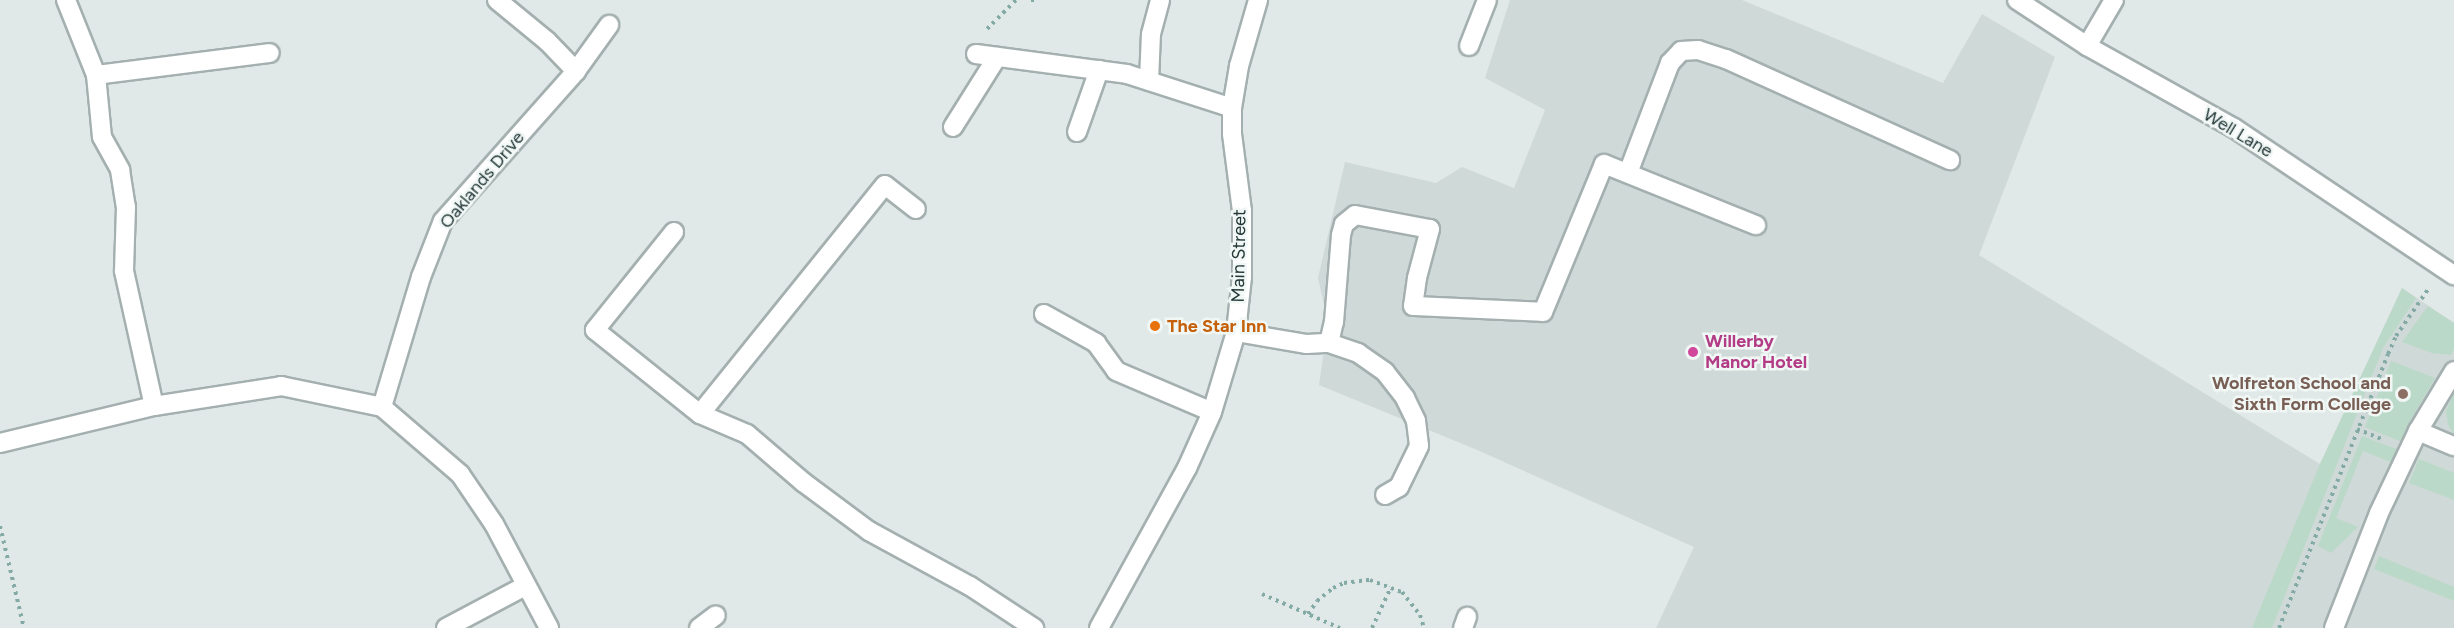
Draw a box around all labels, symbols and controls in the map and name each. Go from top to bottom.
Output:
street label: Well Lane [2199,104,2277,162]
street label: Oaklands Drive [435,127,529,233]
street label: Main Street [1227,209,1251,303]
place label: The Star Inn [1167,315,1266,337]
marker: The Star Inn [1148,319,1162,333]
place label: Willerby Manor Hotel [1705,331,1807,374]
marker: Willerby Manor Hotel [1686,345,1700,359]
place label: Wolfreton School and Sixth Form College [2212,373,2391,416]
marker: Wolfreton School and Sixth Form College [2396,387,2410,401]

